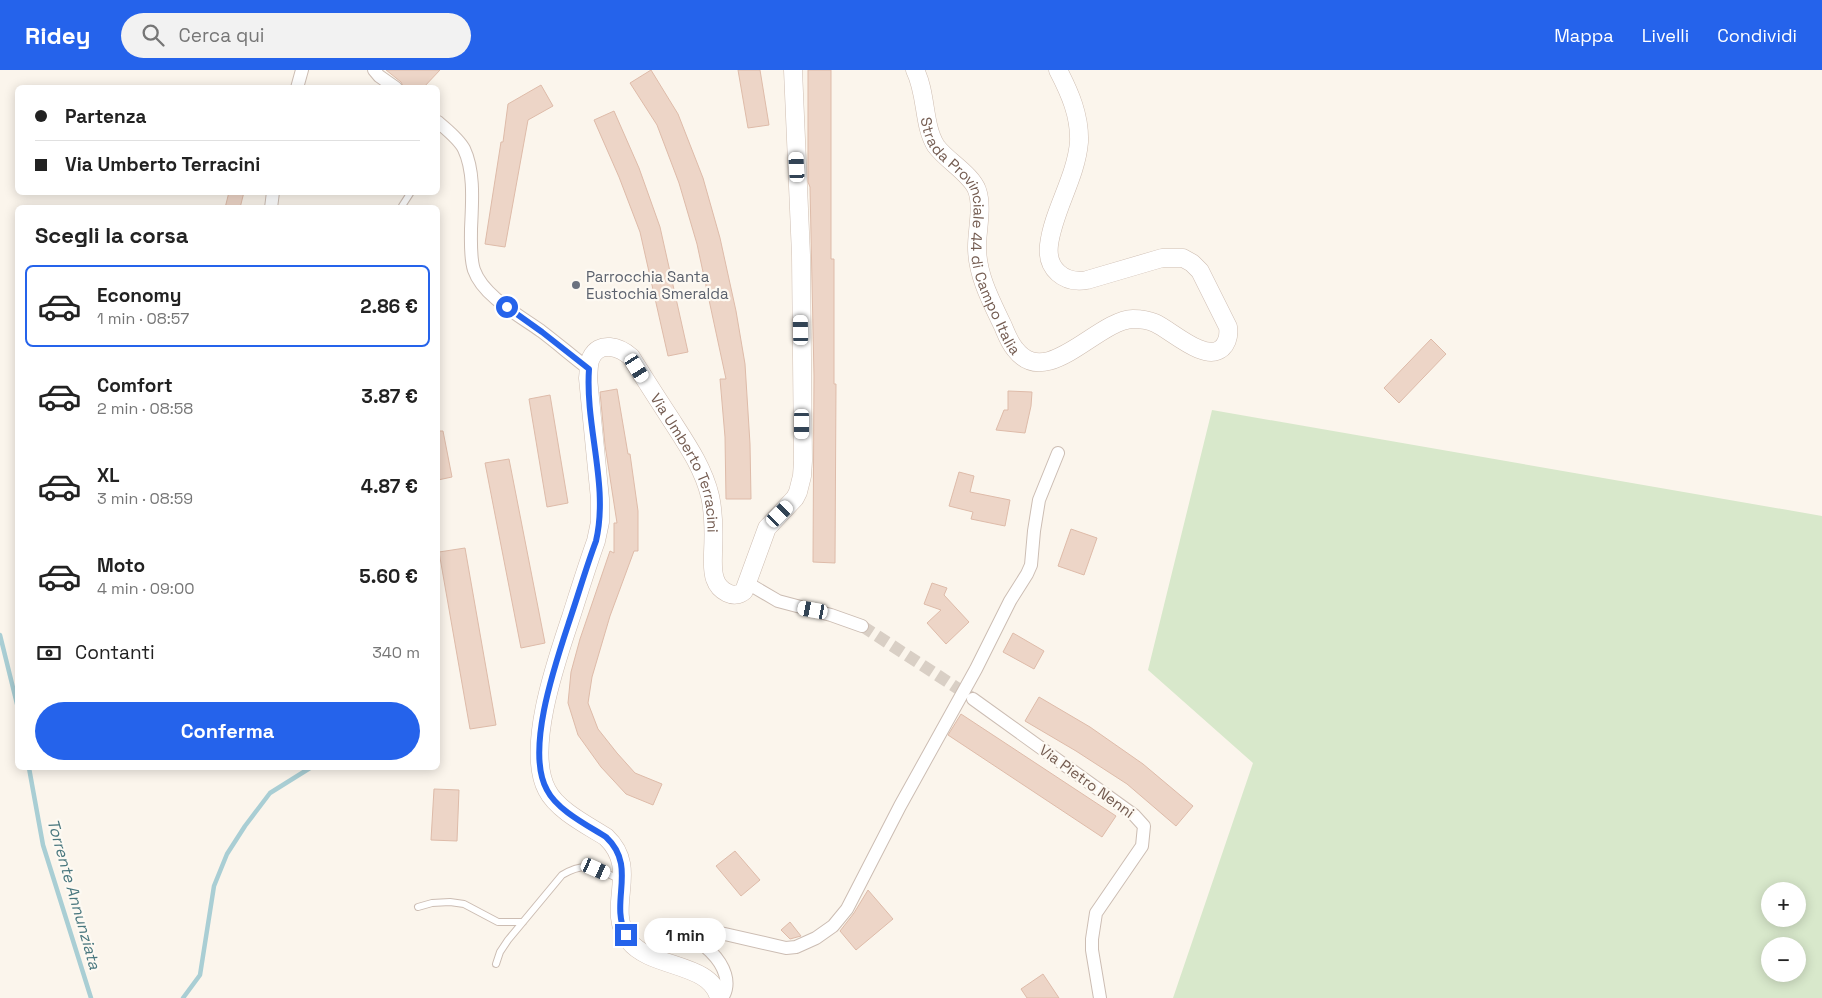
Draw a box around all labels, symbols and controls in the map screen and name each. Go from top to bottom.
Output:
search box [121,13,471,58]
text: Ridey [25,20,91,51]
icon: search [139,21,167,49]
text: Cerca qui [179,23,264,48]
text: Mappa [1554,24,1614,47]
text: Livelli [1642,24,1689,47]
text: Condividi [1717,24,1797,47]
text: Partenza [65,104,147,129]
street label: Strada Provinciale 44 di Campo Italia [917,115,1026,359]
text: Via Umberto Terracini [65,152,260,177]
car [788,152,805,182]
text: Scegli la corsa [35,221,188,249]
place label: Parrocchia Santa Eustochia Smeralda [586,267,729,303]
marker: Parrocchia Santa Eustochia Smeralda [570,279,582,291]
text: Economy [97,283,181,308]
icon: car [37,284,82,329]
text: 2.86 € [360,294,418,319]
route start [496,296,518,318]
text: 1 min · 08:57 [97,308,189,329]
car [793,315,808,345]
car [622,351,651,385]
text: Comfort [97,373,173,398]
icon: car [37,374,82,419]
text: 3.87 € [361,384,418,409]
street label: Via Umberto Terracini [647,389,723,533]
text: 2 min · 08:58 [97,398,193,419]
car [794,409,809,439]
text: XL [97,463,120,488]
icon: car [37,464,82,509]
text: 4.87 € [361,474,418,499]
text: 3 min · 08:59 [97,488,193,509]
car [764,498,795,530]
text: Moto [97,553,145,578]
icon: car [37,554,82,599]
text: 5.60 € [359,564,418,589]
text: 4 min · 09:00 [97,578,194,599]
car [796,600,829,620]
icon: cash [35,639,63,667]
text: Contanti [75,640,155,665]
text: 340 m [372,642,420,663]
button: Conferma [35,702,420,760]
street label: Via Pietro Nenni [1036,740,1138,822]
water label: Torrente Annunziata [42,816,106,972]
car [579,856,612,882]
map controls [1761,882,1806,982]
button: + [1761,882,1806,927]
callout: 1 min [644,918,726,952]
route end [615,924,637,946]
text: 1 min [665,925,705,946]
button: − [1761,937,1806,982]

